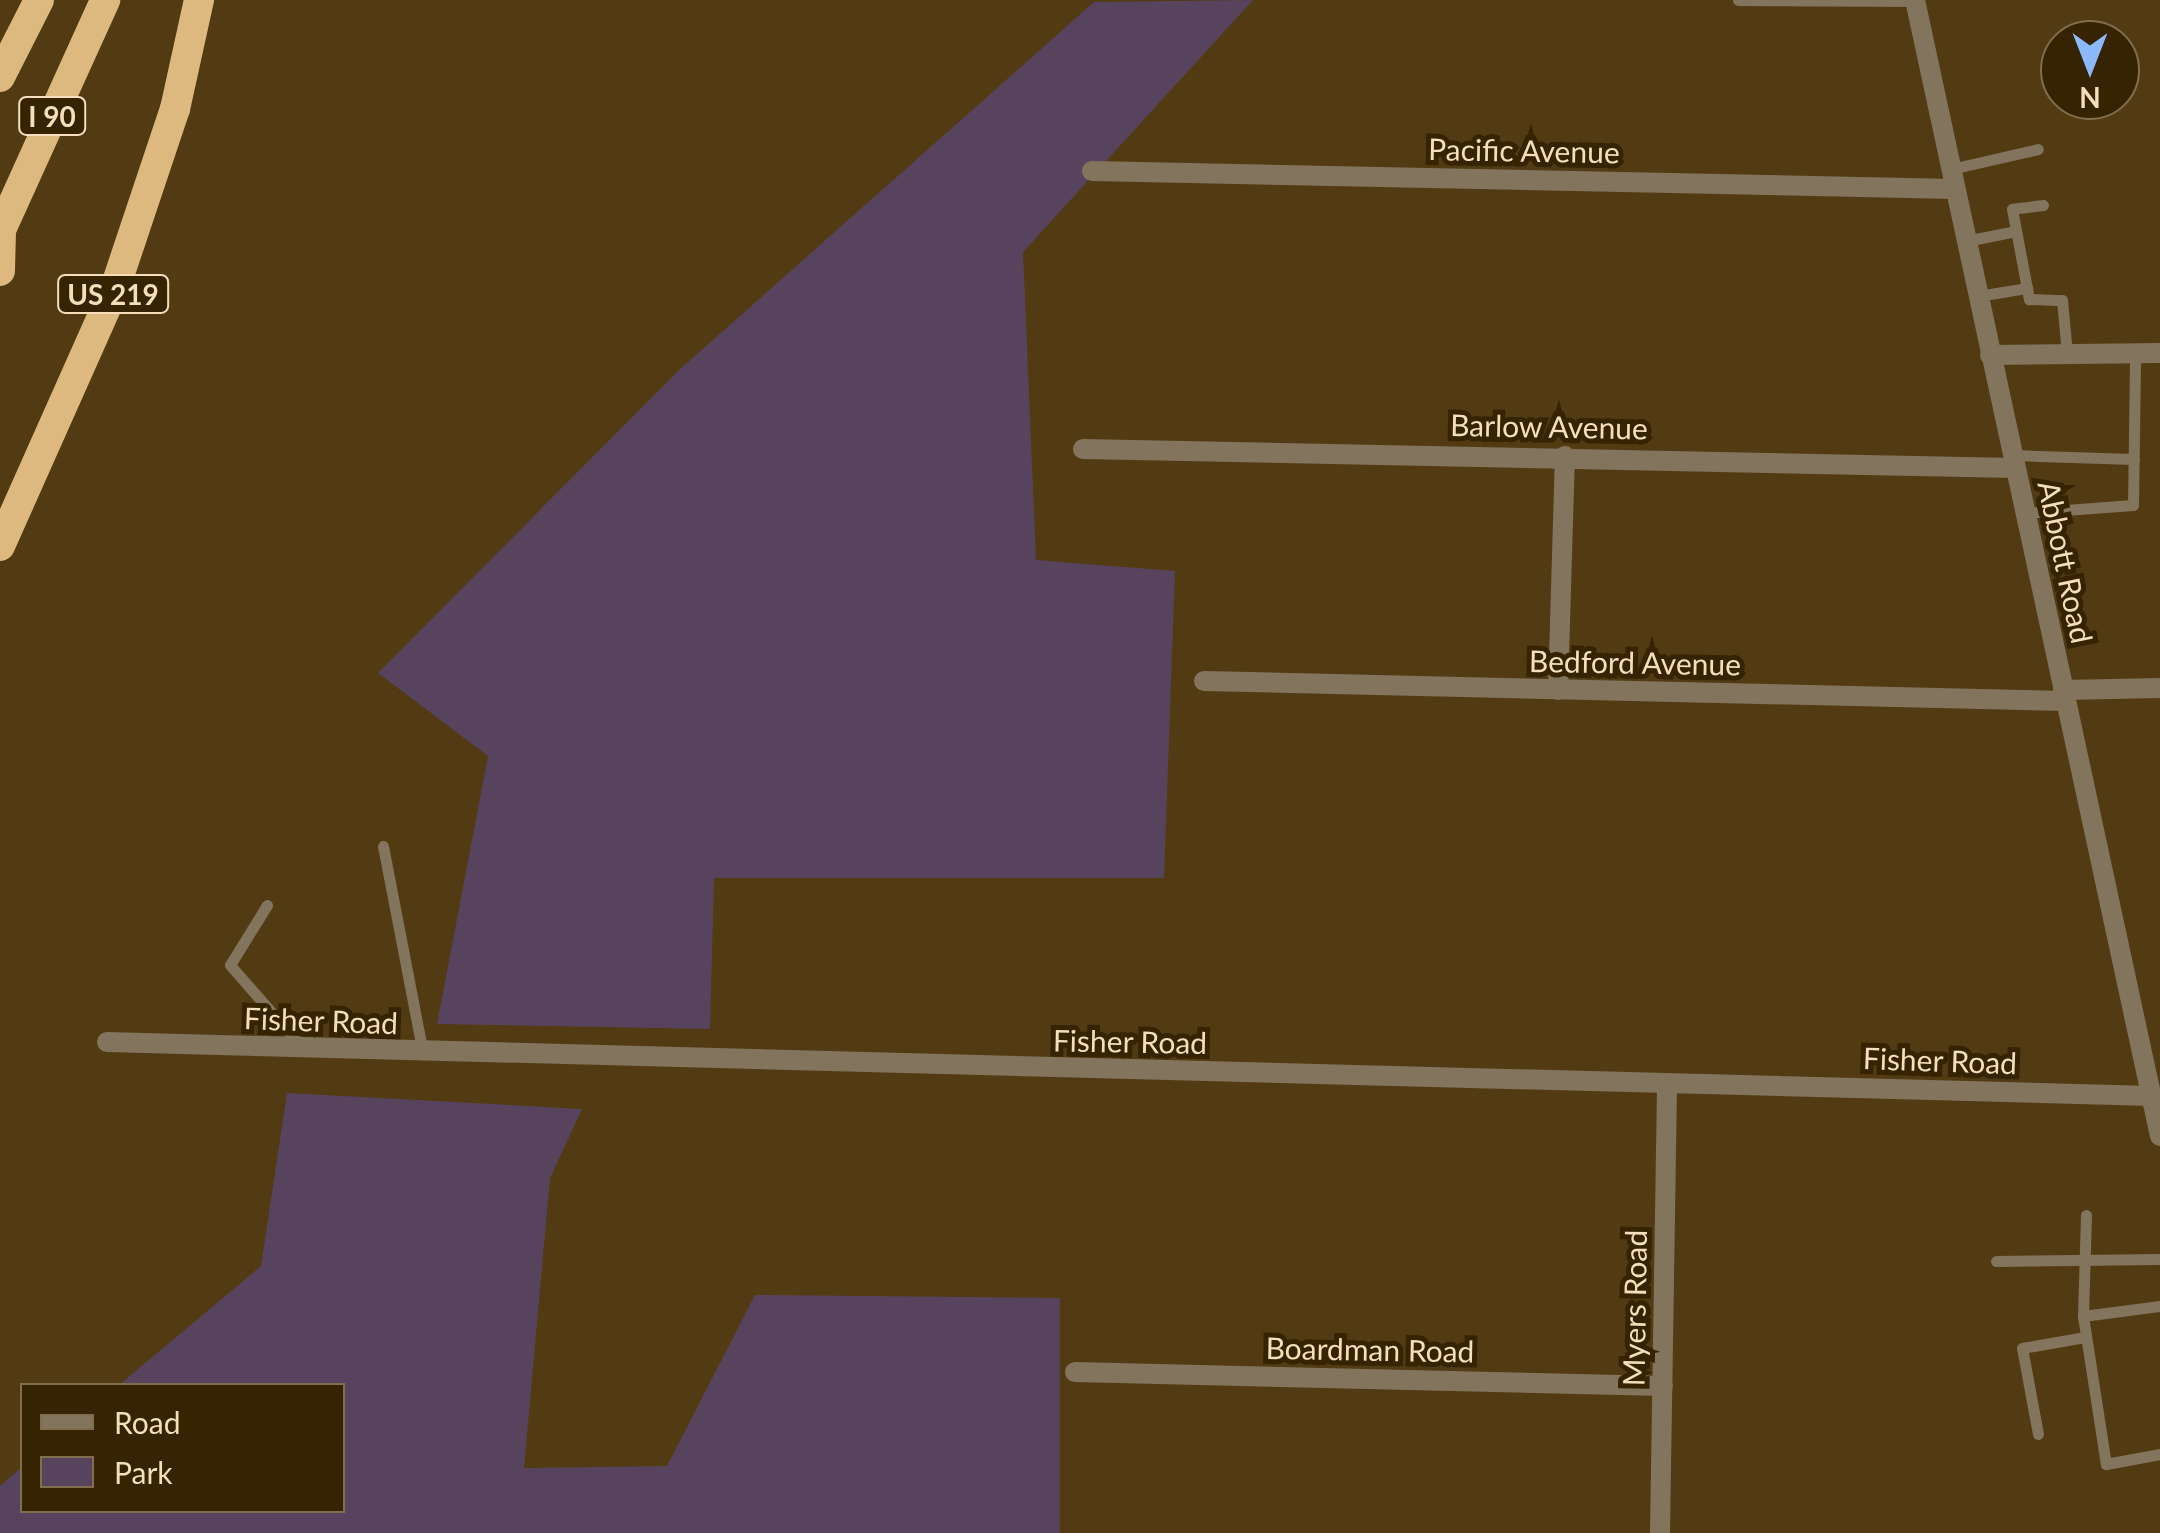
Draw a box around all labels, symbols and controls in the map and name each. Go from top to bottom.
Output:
north arrow [2040,20,2140,120]
text: N [2079,81,2101,115]
road number: I 90 [17,93,87,139]
street label: Pacific Avenue [1427,130,1621,170]
road number: US 219 [56,271,170,317]
street label: Barlow Avenue [1449,406,1649,446]
street label: Abbott Road [2031,477,2101,647]
street label: Bedford Avenue [1528,642,1742,682]
street label: Fisher Road [243,999,399,1041]
street label: Fisher Road [1052,1022,1208,1060]
street label: Fisher Road [1862,1039,2018,1081]
street label: Myers Road [1615,1229,1653,1387]
street label: Boardman Road [1265,1329,1475,1369]
legend [20,1383,345,1513]
text: Road [114,1404,181,1440]
text: Park [114,1454,173,1490]

